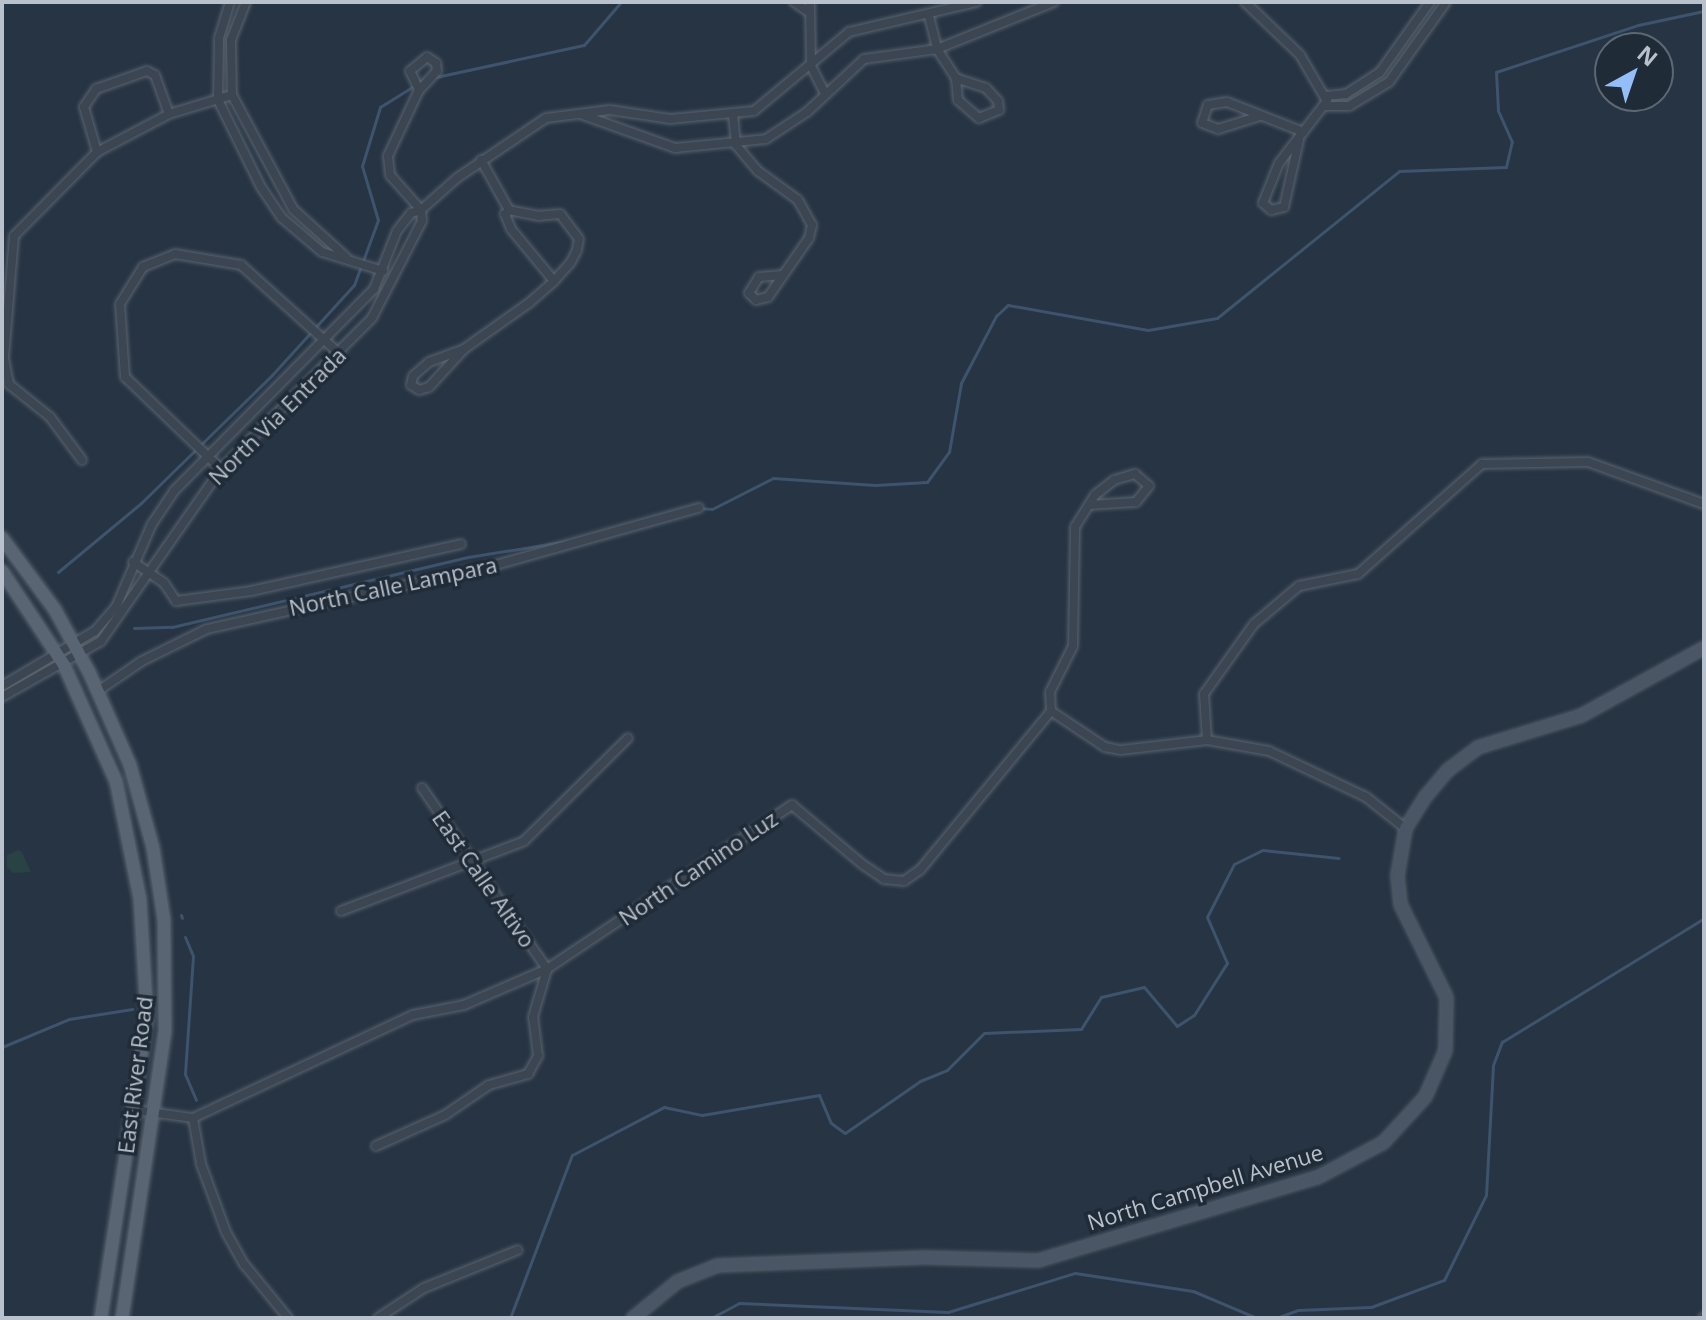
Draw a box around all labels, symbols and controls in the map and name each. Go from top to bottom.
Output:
north arrow [1594,32,1674,112]
text: N [1632,38,1665,72]
street label: North Via Entrada [203,342,351,490]
street label: North Calle Lampara [287,551,499,621]
street label: North Camino Luz [614,805,782,931]
street label: East Calle Altivo [427,806,541,952]
street label: East River Road [112,995,158,1155]
street label: North Campbell Avenue [1084,1139,1326,1235]

